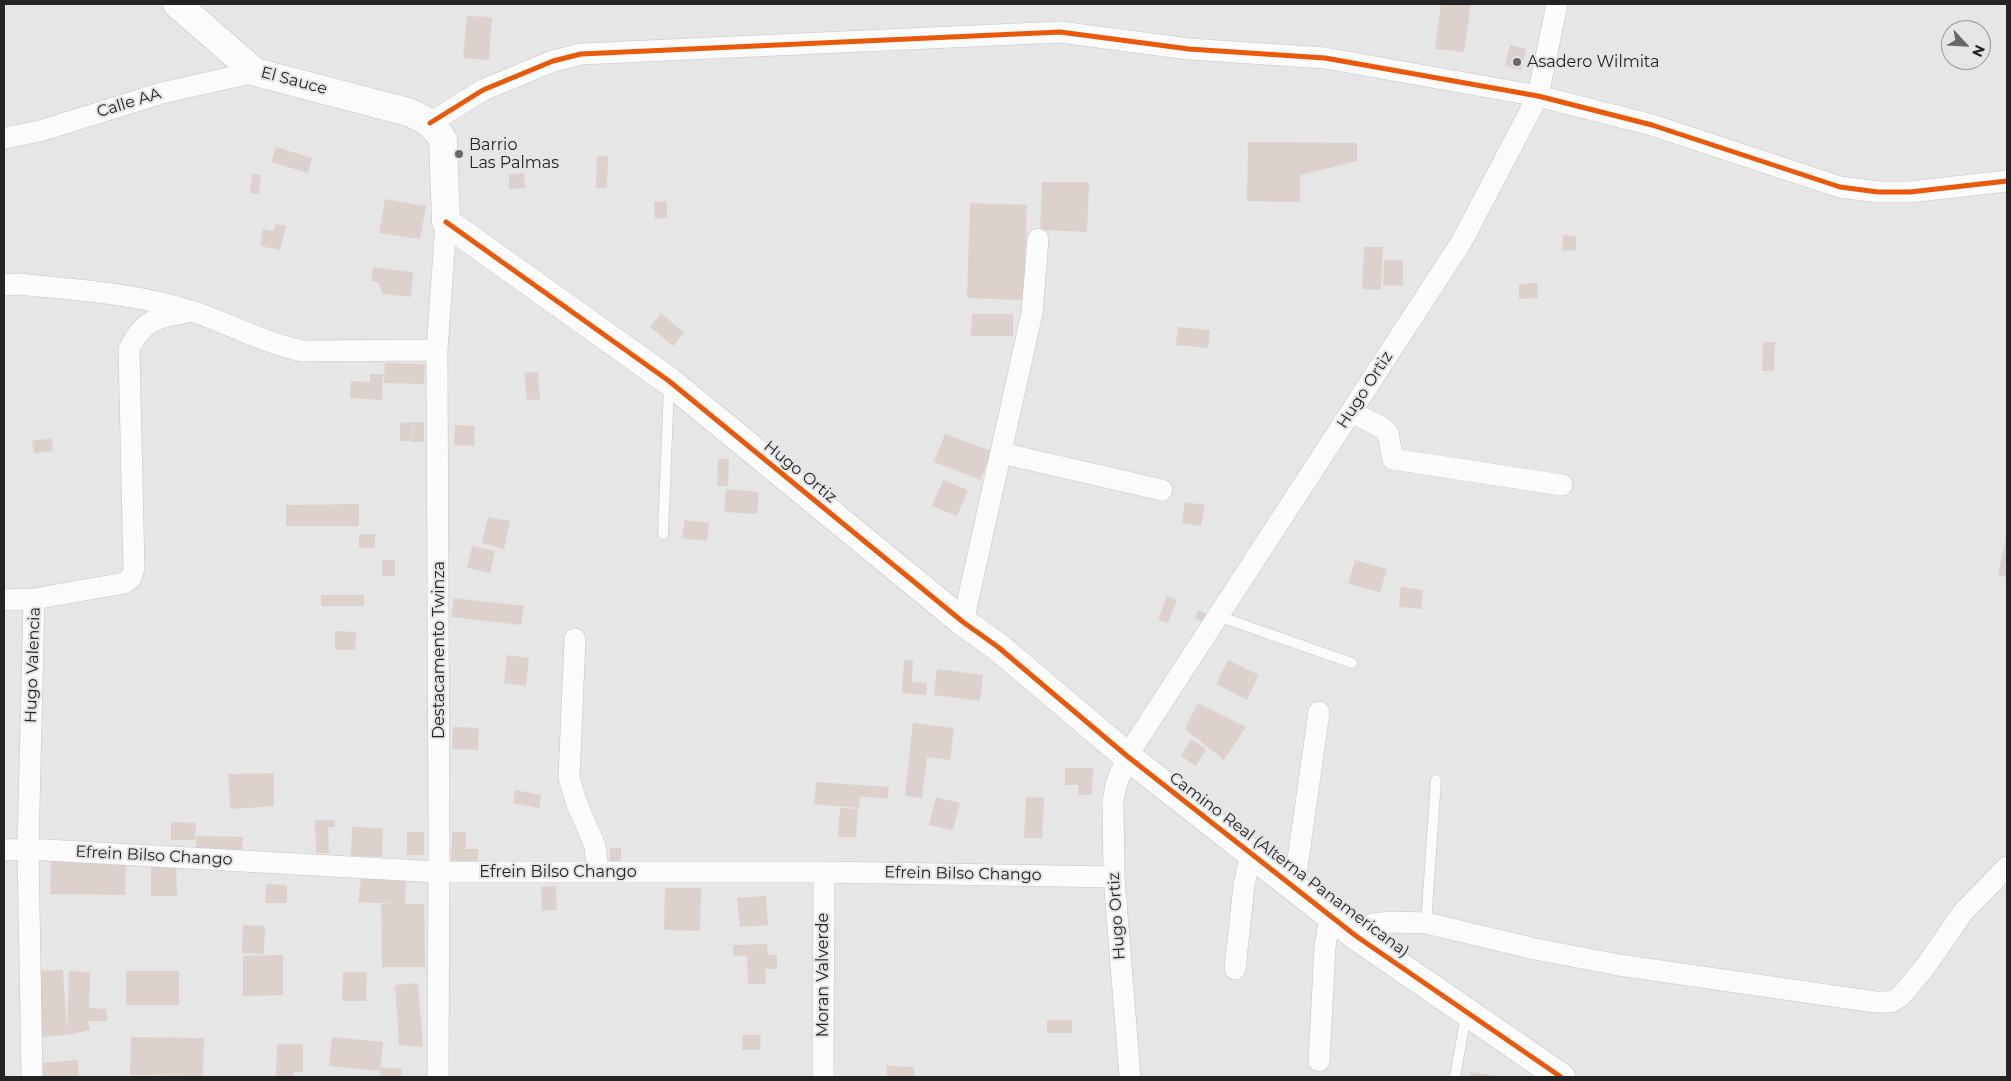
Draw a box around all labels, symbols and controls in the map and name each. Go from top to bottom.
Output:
north arrow [1941,20,1991,70]
text: N [1968,42,1989,60]
place label: Asadero Wilmita [1527,52,1659,72]
marker: Asadero Wilmita [1511,56,1523,68]
street label: El Sauce [259,63,329,99]
street label: Calle AA [95,84,163,122]
place label: Barrio Las Palmas [469,135,559,173]
marker: Barrio Las Palmas [453,148,465,160]
street label: Hugo Ortiz [1333,348,1397,432]
street label: Hugo Ortiz [760,437,840,507]
street label: Destacamento Twinza [429,561,449,739]
street label: Hugo Valencia [21,607,45,723]
street label: Camino Real (Alterna Panamericana) [1165,768,1413,962]
street label: Efrein Bilso Chango [75,842,233,870]
street label: Efrein Bilso Chango [479,862,637,882]
street label: Efrein Bilso Chango [884,863,1042,885]
street label: Hugo Ortiz [1104,871,1130,961]
street label: Moran Valverde [813,913,833,1037]

